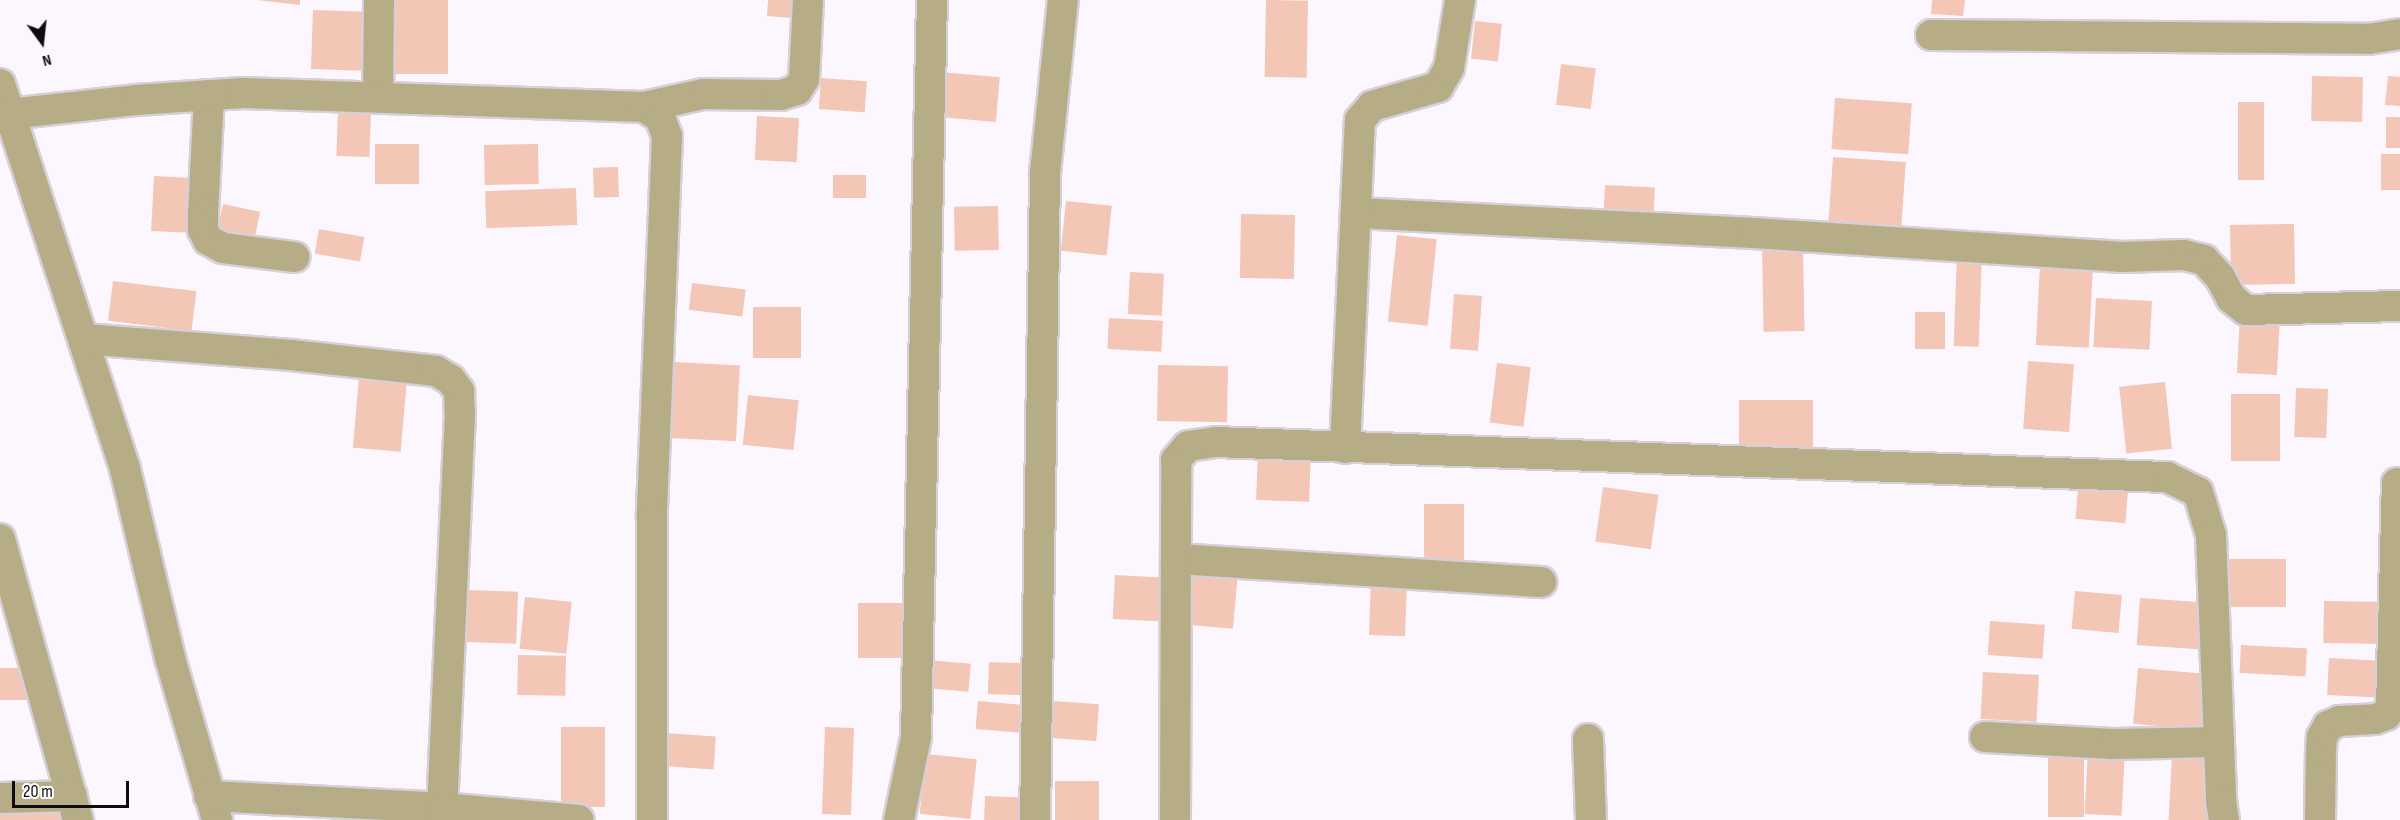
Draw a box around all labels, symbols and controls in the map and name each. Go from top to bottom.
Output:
north arrow [12,12,72,72]
text: N [40,50,53,70]
scale bar [15,769,132,807]
text: 20 m [23,781,53,802]

